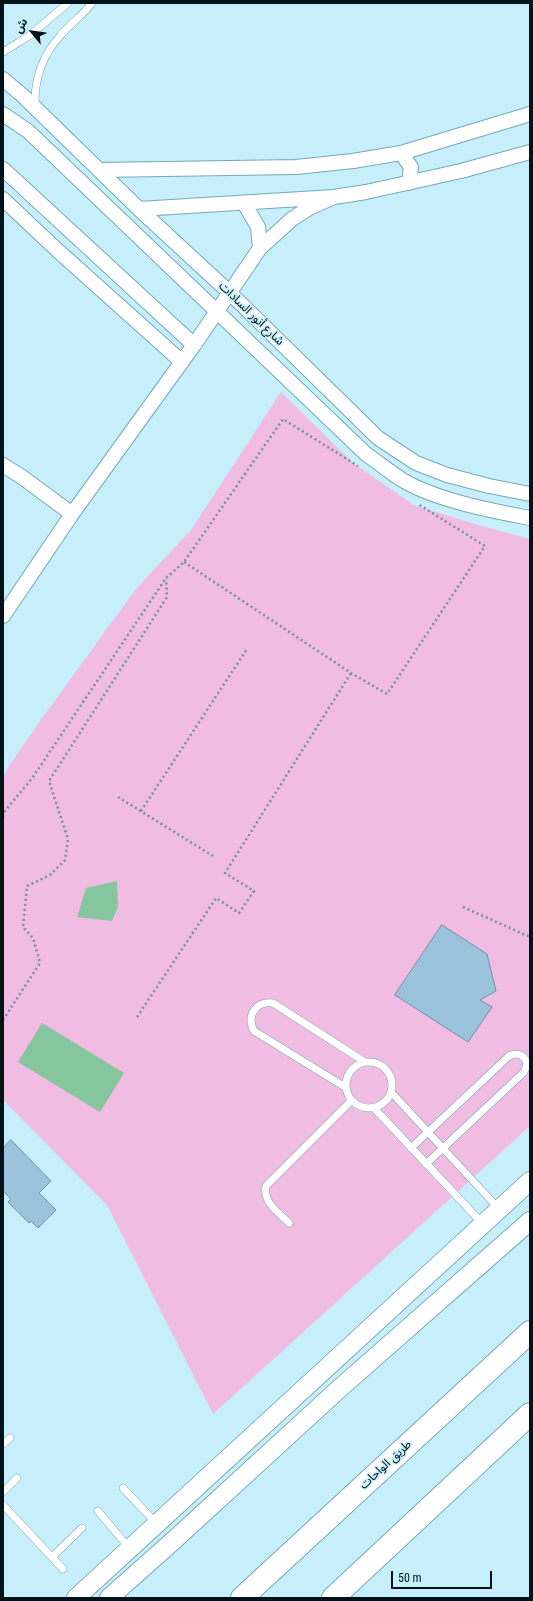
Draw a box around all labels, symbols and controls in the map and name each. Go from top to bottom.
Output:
north arrow [12,12,52,52]
text: ش [12,16,30,36]
street label: شارع أنور السادات [215,279,287,349]
street label: طريق الواحات [357,1437,415,1493]
scale bar [393,1563,494,1589]
text: 50 m [398,1571,422,1585]

